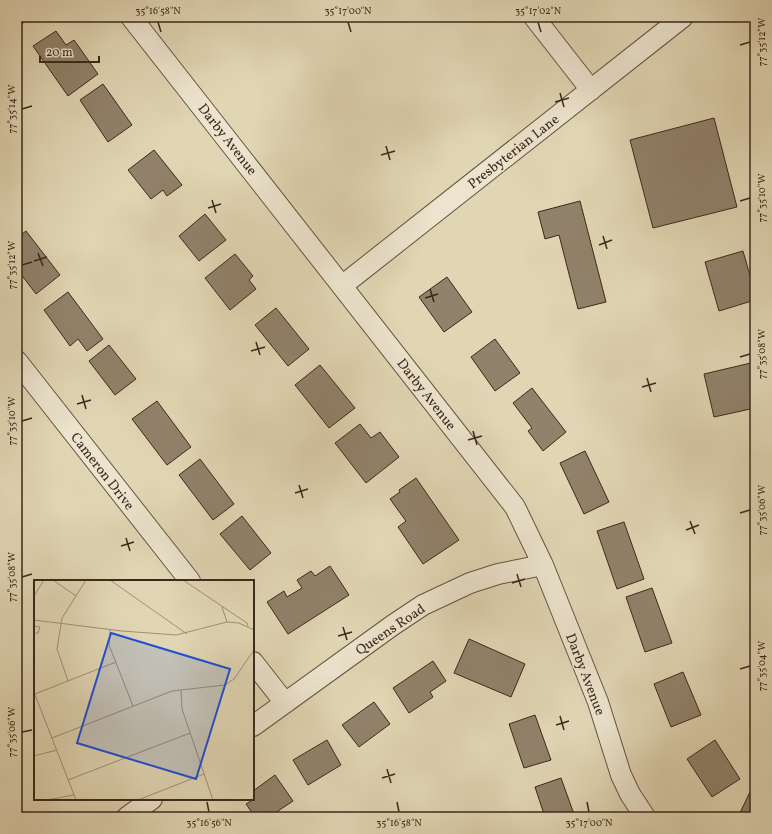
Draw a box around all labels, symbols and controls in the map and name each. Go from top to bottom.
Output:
text: 35°16'58"N [135,4,181,18]
text: 35°17'00"N [324,4,372,18]
text: 35°17'02"N [515,4,562,18]
text: 77°35'12"W [755,18,769,66]
scale bar [40,38,99,64]
text: 20 m [46,45,73,61]
text: 77°35'14"W [5,85,19,133]
street label: Darby Avenue [193,100,261,180]
street label: Presbyterian Lane [464,110,564,194]
text: 77°35'10"W [755,173,769,223]
text: 77°35'12"W [5,241,19,289]
text: 77°35'08"W [755,329,769,379]
street label: Darby Avenue [392,355,460,435]
text: 77°35'10"W [5,396,19,446]
street label: Cameron Drive [65,429,138,515]
text: 77°35'06"W [755,485,769,535]
text: 77°35'08"W [5,552,19,602]
inset map [34,580,254,800]
street label: Queens Road [352,600,429,661]
street label: Darby Avenue [560,631,609,719]
text: 77°35'04"W [755,641,769,691]
text: 77°35'06"W [5,707,19,757]
text: 35°16'56"N [186,816,232,830]
text: 35°16'58"N [376,816,422,830]
text: 35°17'00"N [565,816,613,830]

